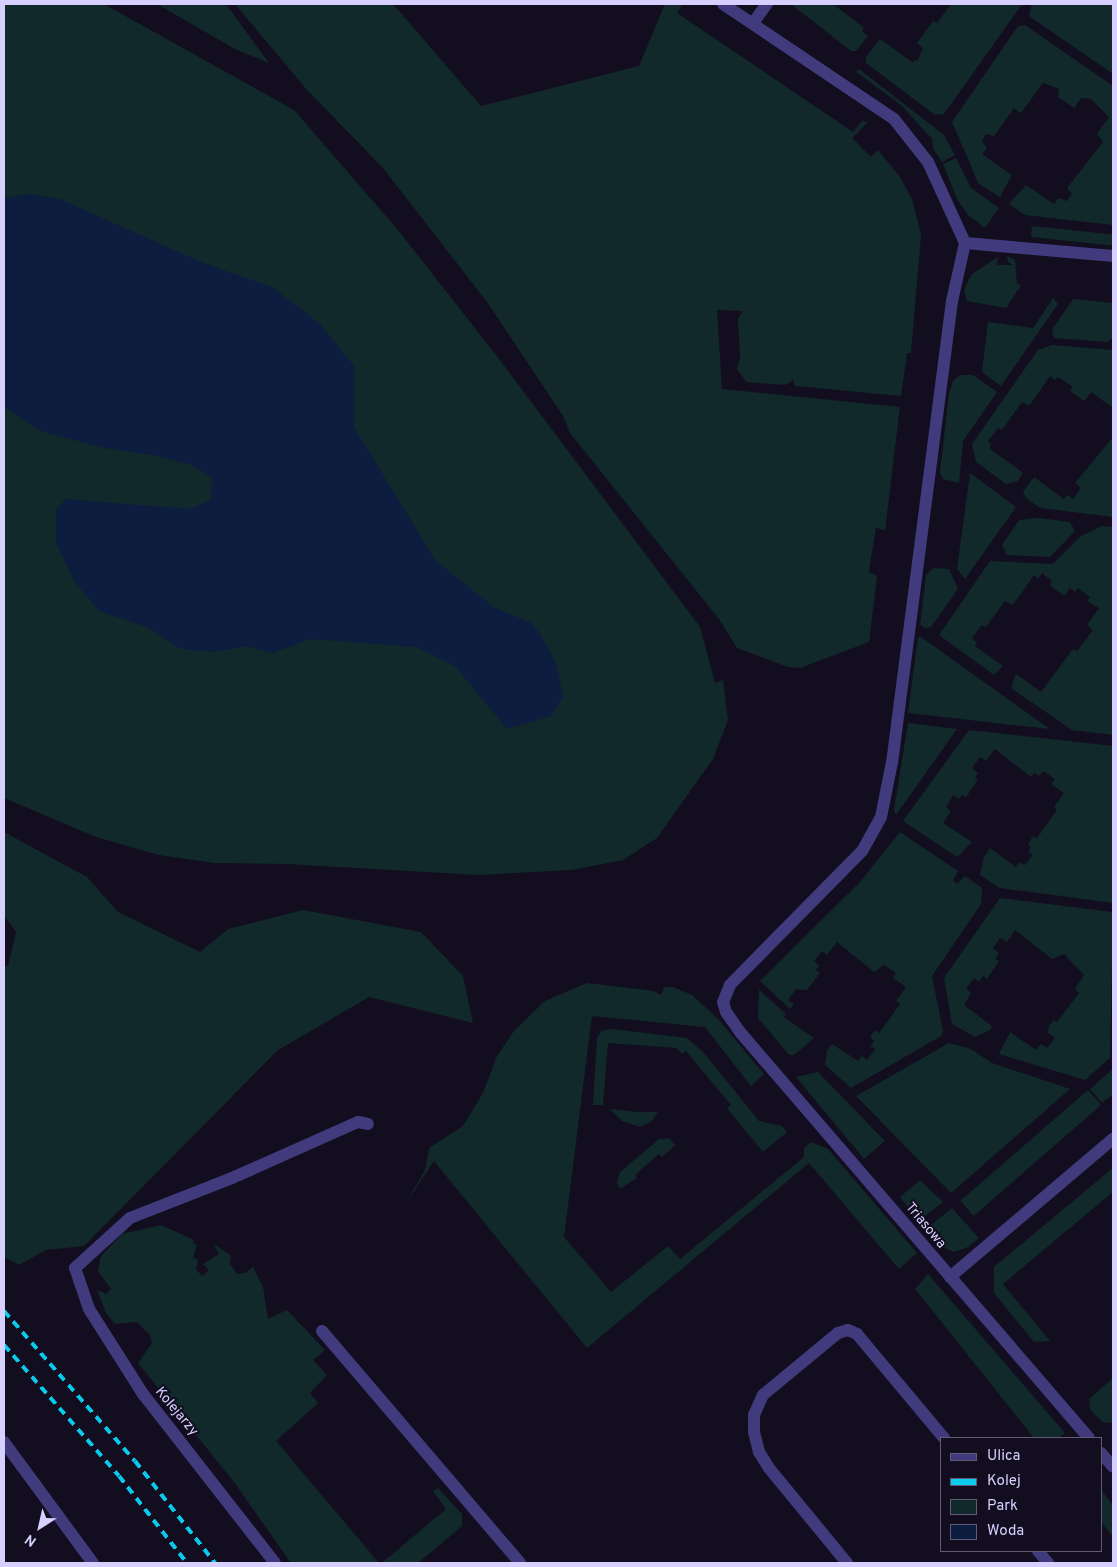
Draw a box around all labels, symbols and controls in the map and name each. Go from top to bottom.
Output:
street label: Triasowa [901,1200,949,1252]
street label: Kolejarzy [151,1384,201,1440]
legend [940,1437,1102,1552]
text: Ulica [987,1447,1020,1466]
text: Kolej [987,1472,1021,1491]
text: Park [987,1497,1018,1516]
north arrow [15,1502,65,1552]
text: Woda [987,1522,1024,1541]
text: N [22,1530,40,1550]

